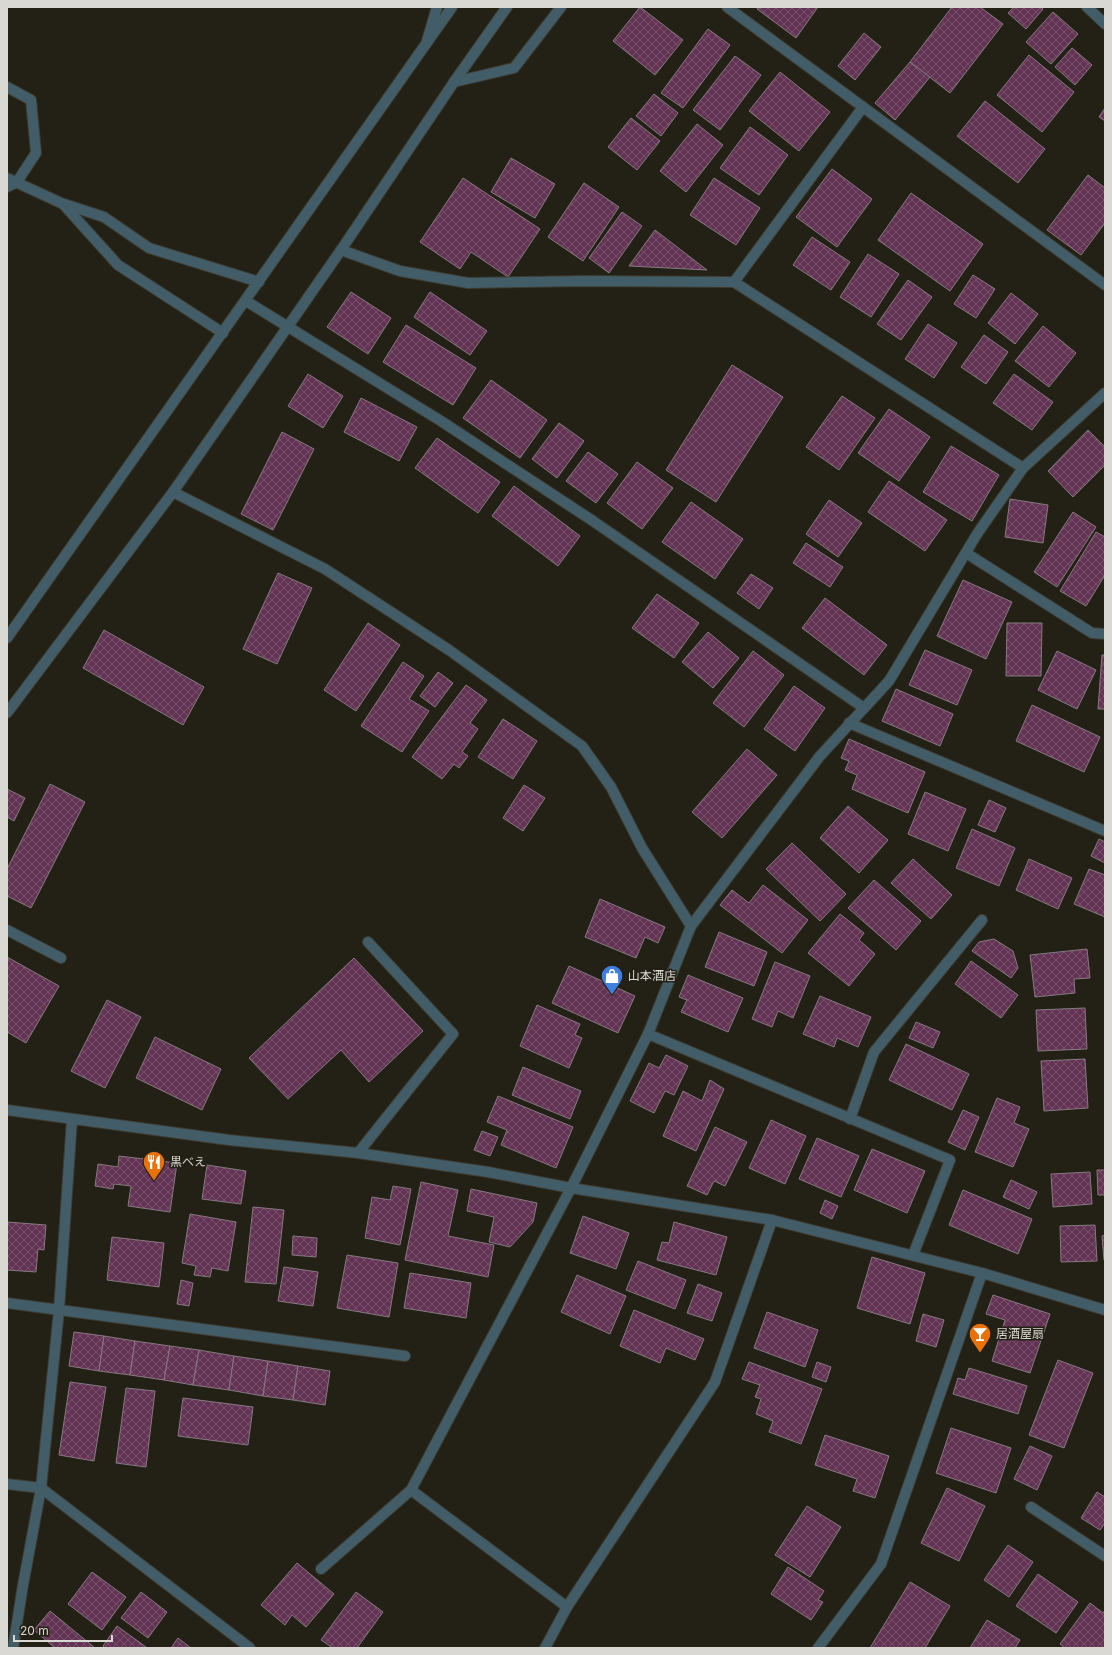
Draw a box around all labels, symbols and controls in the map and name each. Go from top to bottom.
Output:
shop icon: 山本酒店 [599,963,625,996]
place label: 山本酒店 [628,968,676,983]
restaurant icon: 黒べえ [141,1149,167,1182]
place label: 黒べえ [170,1154,206,1169]
bar icon: 居酒屋扇 [967,1321,993,1354]
place label: 居酒屋扇 [996,1326,1044,1341]
scale bar [14,1617,112,1643]
text: 20 m [20,1623,49,1638]

